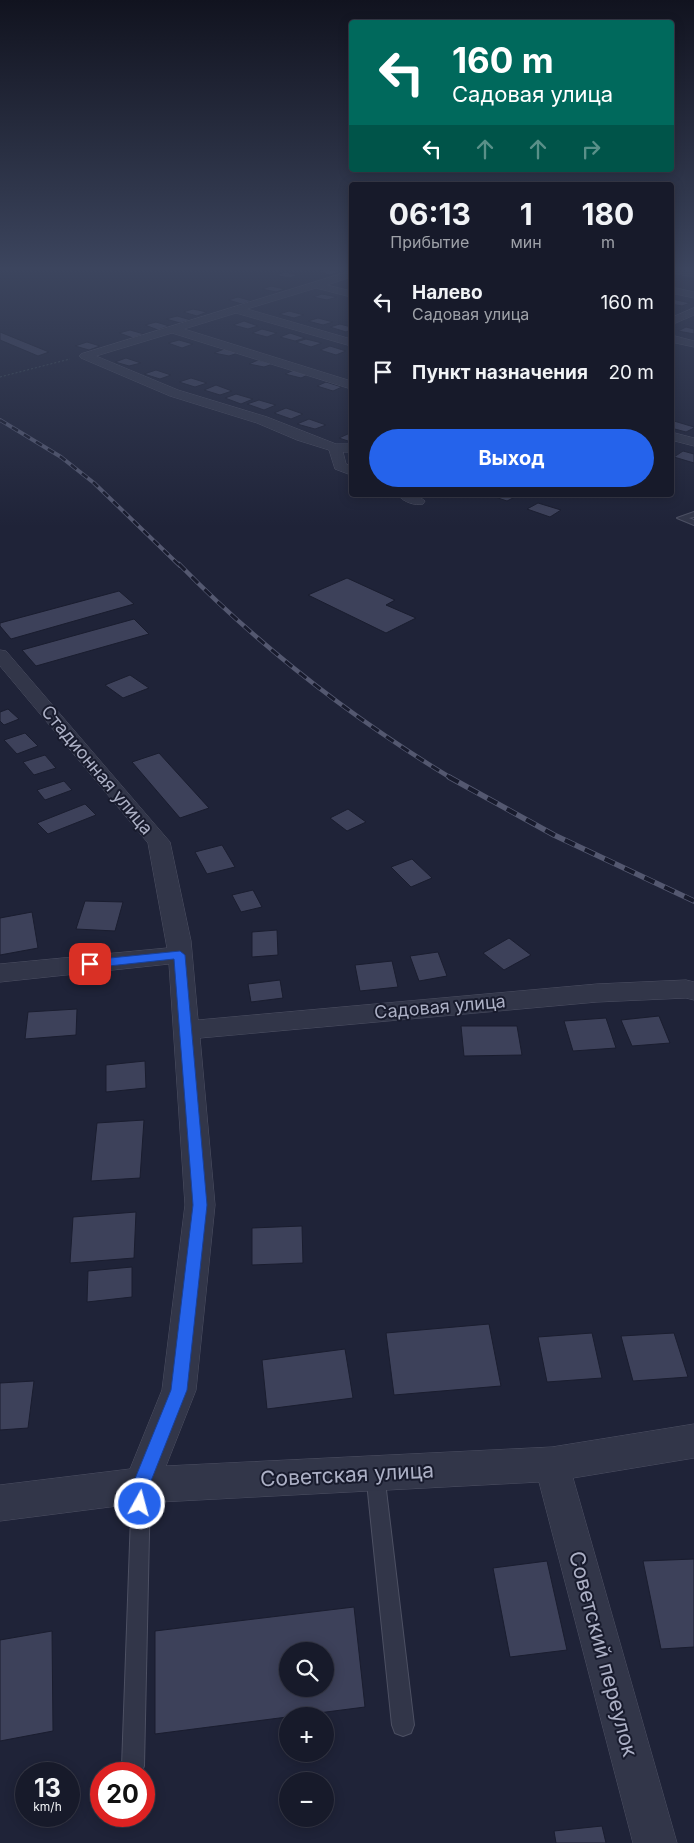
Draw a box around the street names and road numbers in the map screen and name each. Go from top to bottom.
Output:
street label: Стадионная улица [37,701,157,838]
street label: Садовая улица [373,990,507,1023]
street label: Советская улица [260,1457,434,1492]
street label: Советский переулок [564,1548,643,1760]

